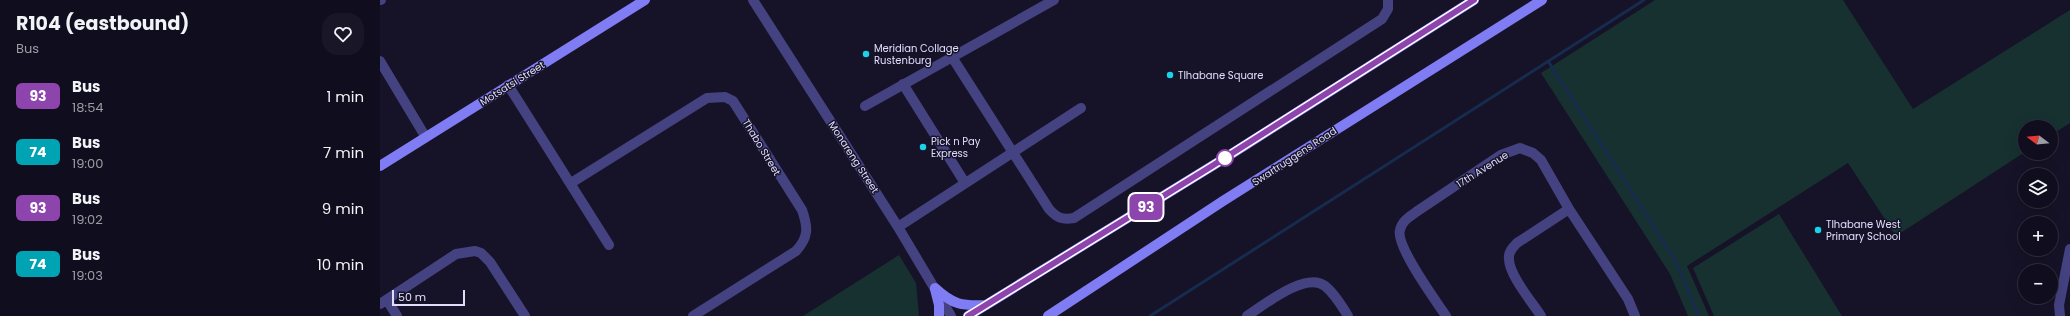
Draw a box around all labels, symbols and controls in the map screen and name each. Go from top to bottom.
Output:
text: R104 (eastbound) [16,10,189,37]
button: heart [322,13,364,55]
text: Bus [16,39,39,58]
place label: Meridian Collage Rustenburg [874,41,959,68]
marker: Meridian Collage Rustenburg [861,49,871,59]
street label: Motsatsi Street [477,57,548,109]
place label: Tlhabane Square [1178,68,1264,83]
marker: Tlhabane Square [1165,70,1175,80]
text: Bus [72,76,100,97]
text: 93 [29,86,47,106]
text: 1 min [326,86,364,107]
text: 18:54 [72,98,103,117]
street label: Thabo Street [739,116,785,179]
street label: Monareng Street [825,118,883,197]
north arrow [2018,120,2058,160]
map controls [2018,120,2058,304]
street label: Swartruggens Road [1249,123,1340,189]
text: Bus [72,132,100,153]
place label: Pick n Pay Express [931,134,981,161]
text: 74 [30,142,46,162]
text: 7 min [323,142,364,163]
marker: Pick n Pay Express [918,142,928,152]
street label: 17th Avenue [1453,147,1511,191]
unlabelled marker [1216,149,1234,167]
text: 19:00 [72,154,103,173]
button: layers [2018,168,2058,208]
text: Bus [72,188,100,209]
line badge: 93 [1128,194,1164,220]
text: 93 [1137,197,1155,217]
text: 93 [29,198,47,218]
text: 9 min [322,198,364,219]
text: 19:02 [72,210,103,229]
button: + [2018,216,2058,256]
place label: Tlhabane West Primary School [1826,217,1901,244]
marker: Tlhabane West Primary School [1813,225,1823,235]
text: Bus [72,244,100,265]
text: 74 [30,254,46,274]
text: 10 min [317,254,364,275]
button: − [2018,264,2058,304]
text: 19:03 [72,266,103,285]
scale bar [392,288,465,307]
text: 50 m [398,289,426,305]

